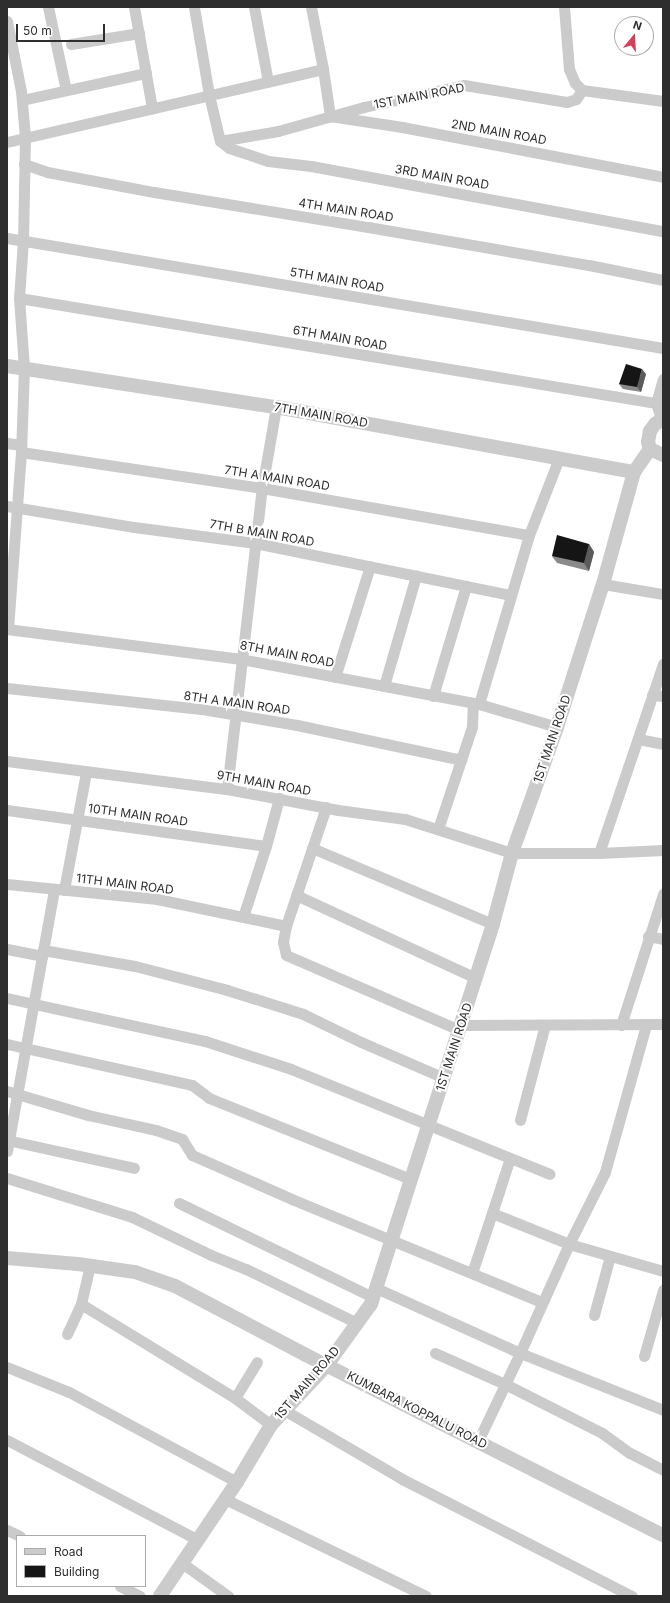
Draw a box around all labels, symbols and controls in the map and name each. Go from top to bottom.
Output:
scale bar [18,16,107,42]
north arrow [614,16,654,56]
text: N [631,18,644,33]
text: 50 m [23,23,52,38]
street label: 1ST MAIN ROAD [373,80,465,112]
street label: 2ND MAIN ROAD [450,117,548,147]
street label: 3RD MAIN ROAD [394,162,490,192]
street label: 4TH MAIN ROAD [297,195,395,225]
street label: 5TH MAIN ROAD [289,265,385,295]
street label: 6TH MAIN ROAD [292,323,388,353]
street label: 7TH MAIN ROAD [273,400,369,430]
street label: 7TH A MAIN ROAD [223,463,331,493]
street label: 7TH B MAIN ROAD [208,517,316,549]
street label: 8TH MAIN ROAD [239,638,335,670]
street label: 8TH A MAIN ROAD [183,688,291,718]
street label: 1ST MAIN ROAD [530,693,574,785]
street label: 9TH MAIN ROAD [216,768,312,798]
street label: 10TH MAIN ROAD [87,801,189,829]
street label: 11TH MAIN ROAD [75,871,175,897]
street label: 1ST MAIN ROAD [433,1001,475,1093]
street label: 1ST MAIN ROAD [271,1344,343,1422]
street label: KUMBARA KOPPALU ROAD [344,1368,490,1452]
legend [16,1535,146,1587]
text: Road [54,1544,83,1559]
text: Building [54,1564,99,1579]

